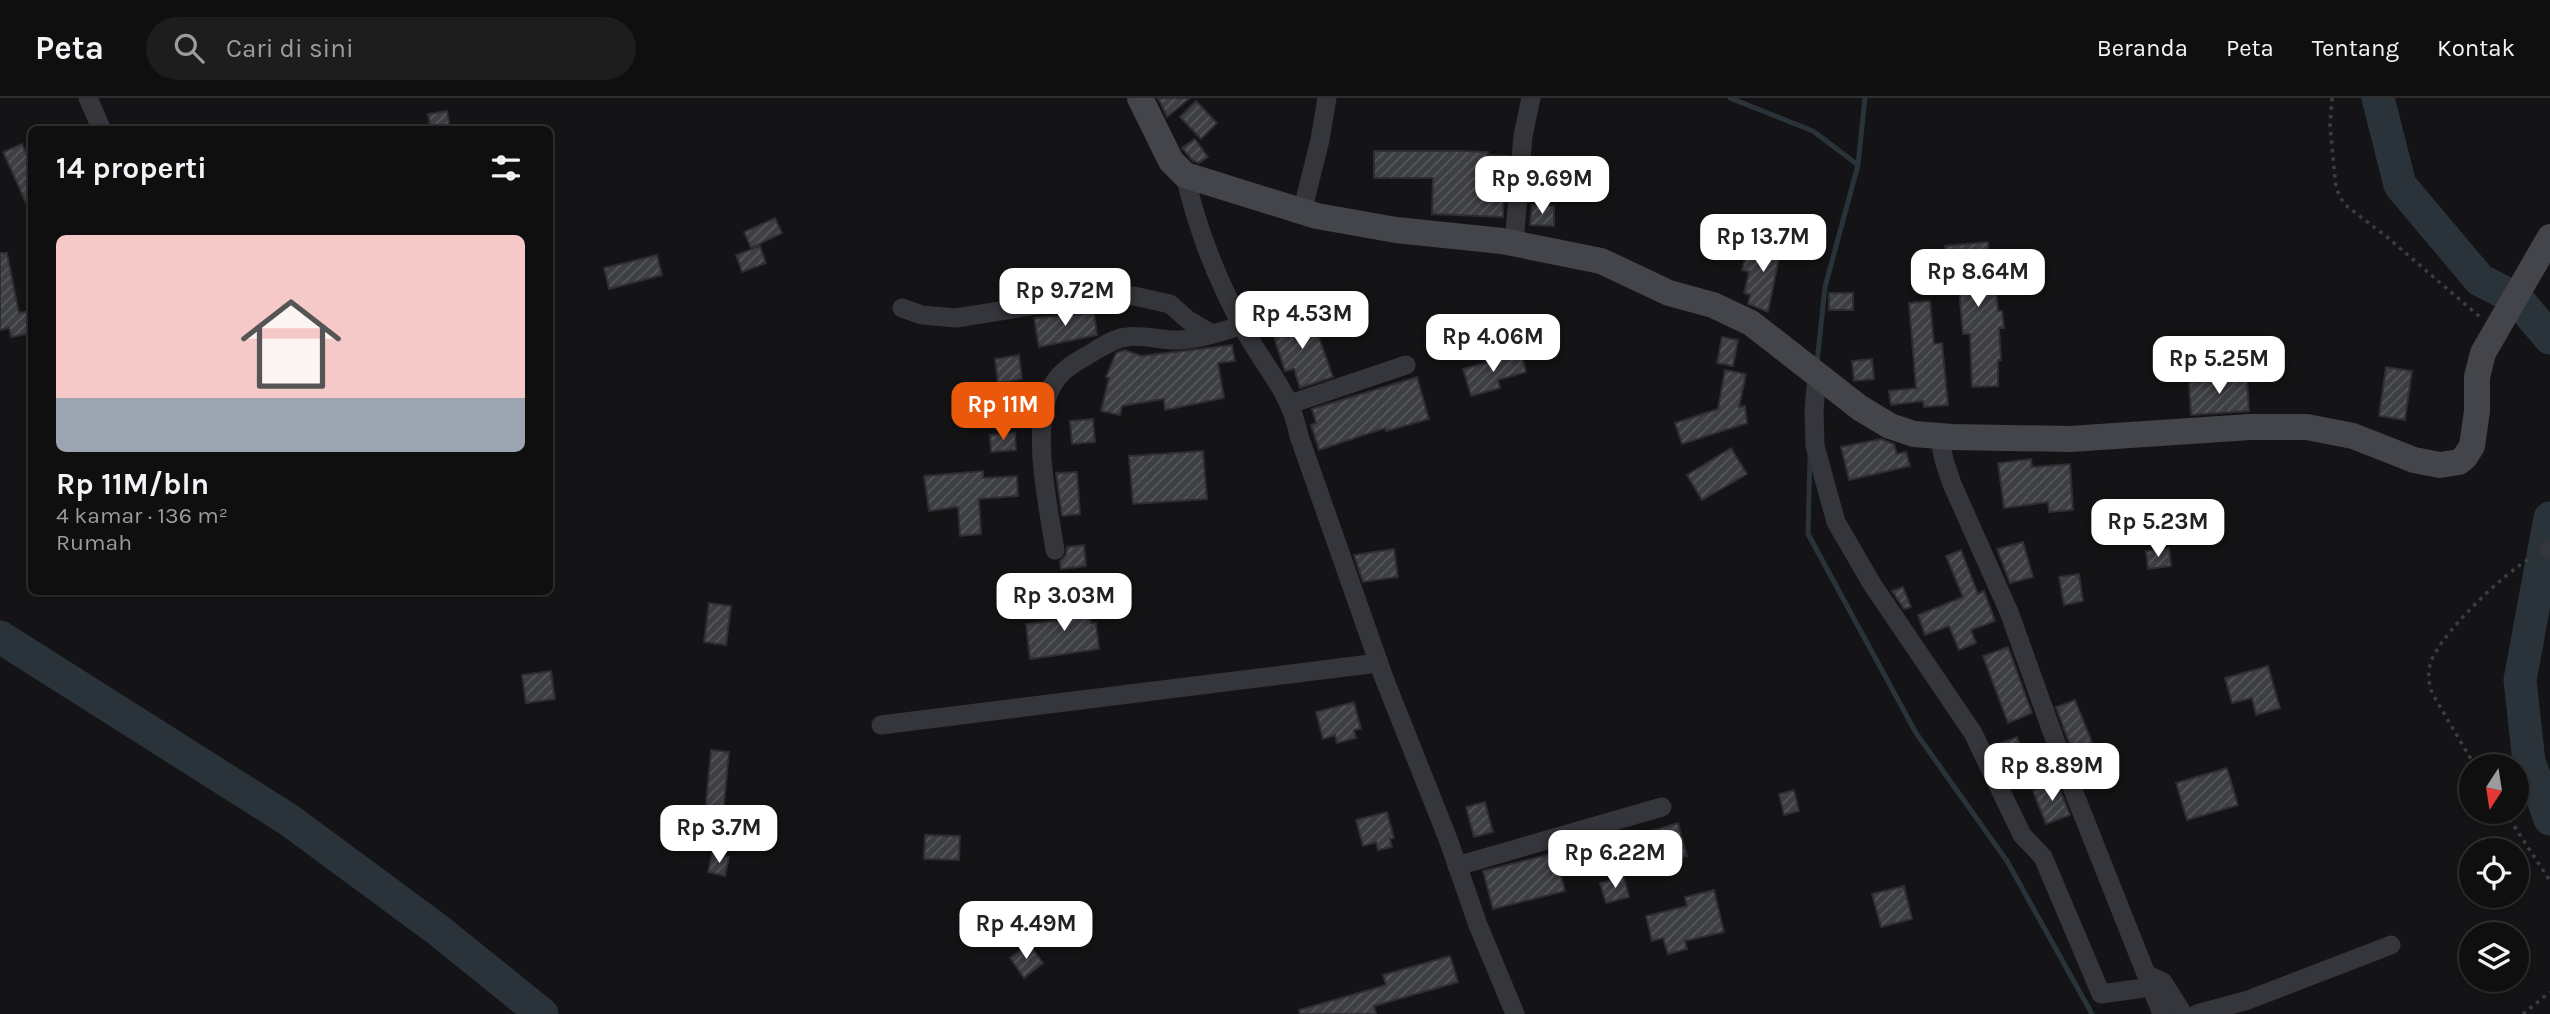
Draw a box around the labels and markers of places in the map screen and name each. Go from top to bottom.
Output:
pin: Rp 9.69M [1470,156,1614,216]
pin: Rp 13.7M [1691,214,1835,274]
pin: Rp 8.64M [1906,250,2050,309]
pin: Rp 9.72M [993,268,1137,328]
pin: Rp 4.53M [1230,292,1374,351]
pin: Rp 4.06M [1421,314,1565,374]
pin: Rp 5.25M [2147,336,2291,396]
pin: Rp 11M [946,382,1060,442]
pin: Rp 5.23M [2086,500,2230,559]
pin: Rp 3.03M [992,574,1136,633]
pin: Rp 8.89M [1980,744,2124,803]
pin: Rp 3.7M [654,806,784,865]
pin: Rp 6.22M [1543,830,1687,890]
pin: Rp 4.49M [954,902,1098,961]

